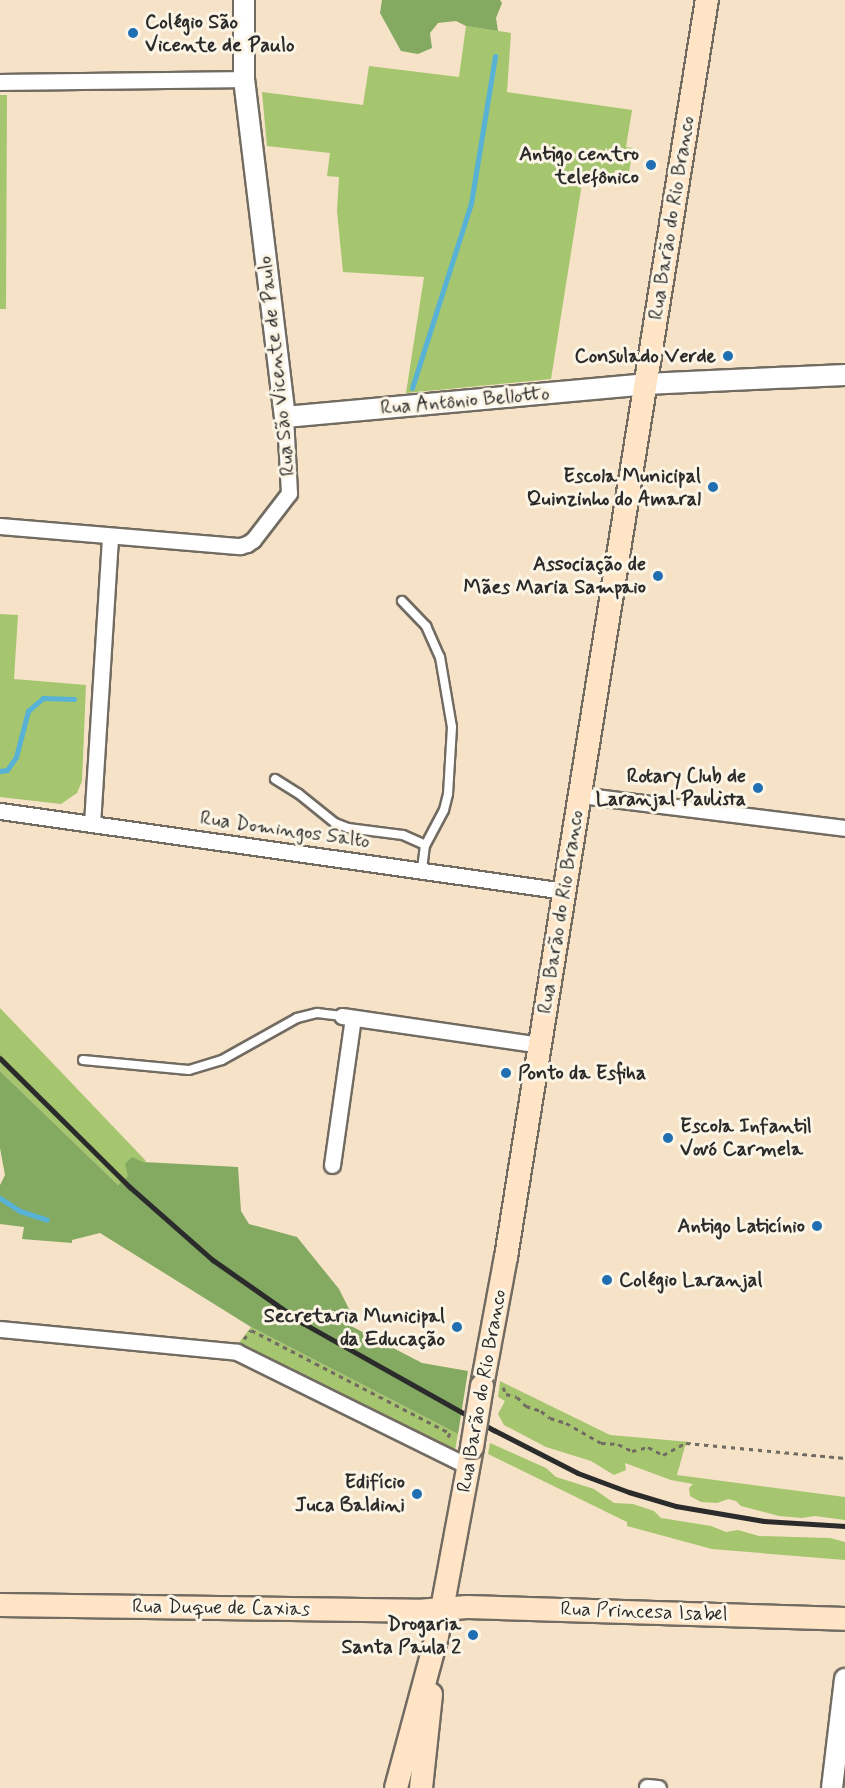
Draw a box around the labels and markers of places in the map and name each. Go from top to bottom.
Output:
place label: Colégio São Vicente de Paulo [145,10,287,57]
marker: Colégio São Vicente de Paulo [126,26,140,40]
place label: Antigo centro telefônico [526,142,639,189]
marker: Antigo centro telefônico [644,158,658,172]
place label: Consulado Verde [577,344,716,368]
marker: Consulado Verde [721,349,735,363]
place label: Escola Municipal Quinzinho do Amaral [527,464,701,511]
marker: Escola Municipal Quinzinho do Amaral [706,480,720,494]
place label: Associação de Mães Maria Sampaio [466,552,646,599]
marker: Associação de Mães Maria Sampaio [651,569,665,583]
place label: Rotary Club de Laranjal Paulista [597,765,746,812]
marker: Rotary Club de Laranjal Paulista [751,781,765,795]
place label: Ponto da Esfiha [518,1061,644,1085]
marker: Ponto da Esfiha [499,1066,513,1080]
place label: Escola Infantil Vovó Carmela [680,1114,812,1161]
marker: Escola Infantil Vovó Carmela [661,1131,675,1145]
place label: Antigo Laticínio [675,1214,805,1238]
marker: Antigo Laticínio [810,1219,824,1233]
place label: Colégio Laranjal [619,1268,762,1292]
marker: Colégio Laranjal [600,1273,614,1287]
place label: Secretaria Municipal da Educação [267,1304,445,1351]
marker: Secretaria Municipal da Educação [450,1320,464,1334]
place label: Edifício Juca Baldini [302,1470,405,1517]
marker: Edifício Juca Baldini [410,1487,424,1501]
place label: Drogaria Santa Paula 2 [344,1612,461,1659]
marker: Drogaria Santa Paula 2 [466,1628,480,1642]

